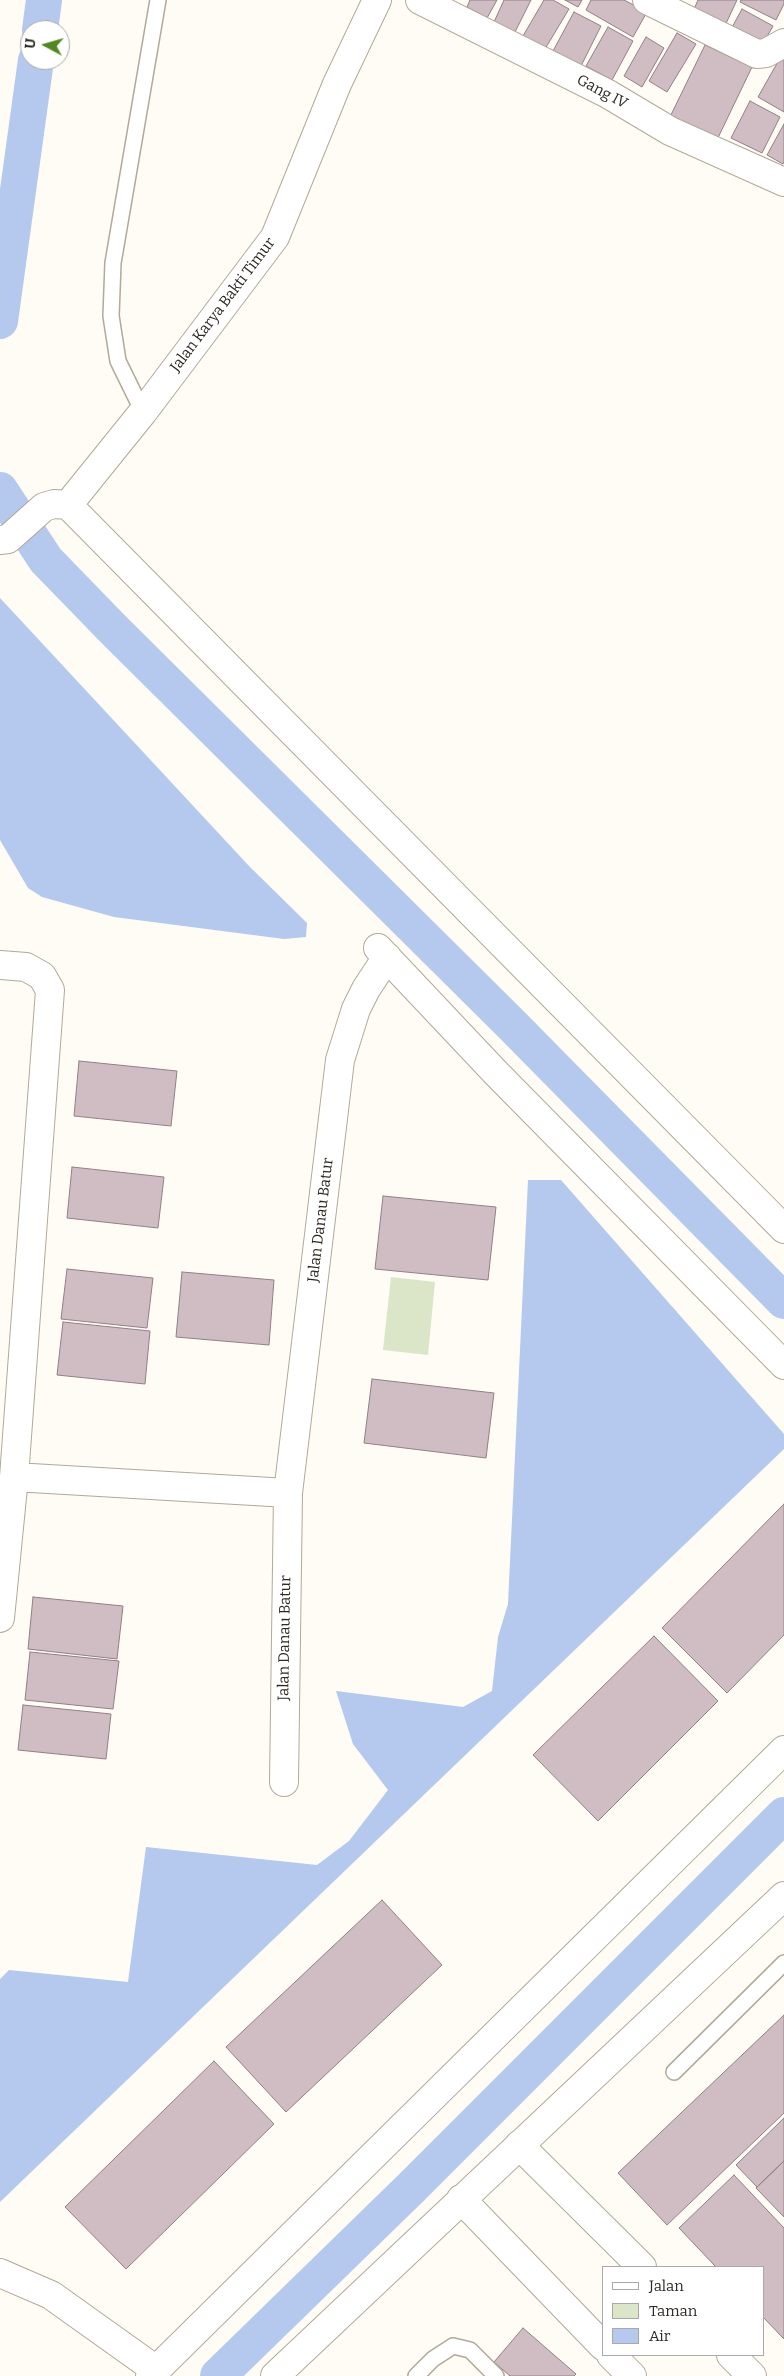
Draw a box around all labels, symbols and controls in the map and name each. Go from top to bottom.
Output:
north arrow [20,20,70,70]
text: U [22,37,40,50]
street label: Gang IV [573,71,631,113]
street label: Jalan Karya Bakti Timur [167,234,279,376]
street label: Jalan Danau Batur [304,1157,338,1283]
street label: Jalan Danau Batur [275,1575,295,1701]
legend [602,2266,764,2356]
text: Jalan [649,2277,684,2295]
text: Taman [649,2302,697,2320]
text: Air [649,2327,670,2345]

